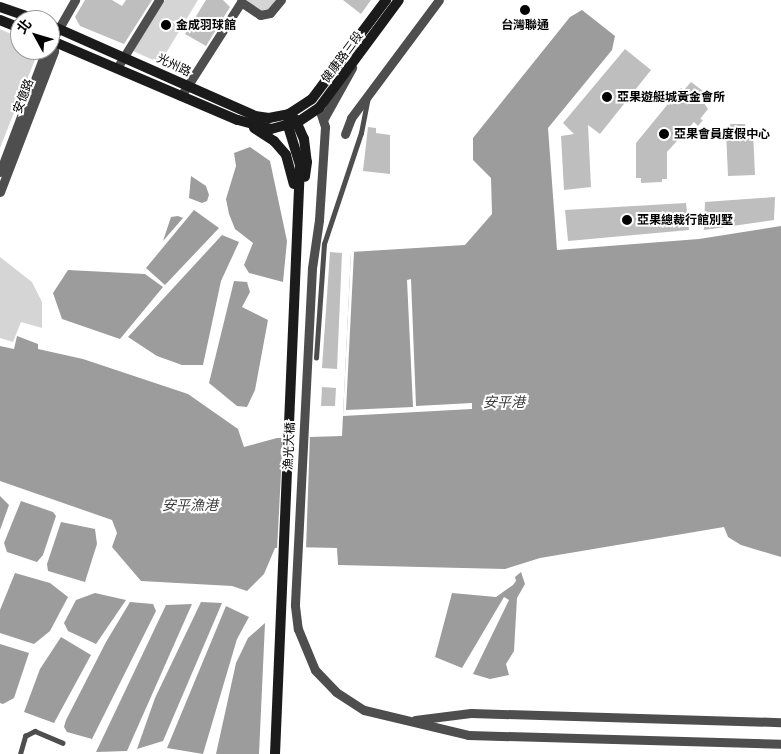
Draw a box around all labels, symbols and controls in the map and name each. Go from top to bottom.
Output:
marker: 台灣聯通 [519,4,531,16]
north arrow [10,10,60,60]
text: 北 [13,15,36,37]
place label: 金成羽球館 [176,18,236,32]
place label: 台灣聯通 [501,18,549,32]
marker: 金成羽球館 [160,19,172,31]
street label: 健康路三段 [318,29,366,85]
street label: 光州路 [155,51,193,79]
street label: 安億路 [10,77,36,115]
place label: 亞果遊艇城黃金會所 [617,90,725,104]
marker: 亞果遊艇城黃金會所 [601,91,613,103]
place label: 亞果會員度假中心 [674,127,770,141]
marker: 亞果會員度假中心 [658,128,670,140]
place label: 亞果總裁行館別墅 [637,213,733,227]
marker: 亞果總裁行館別墅 [621,214,633,226]
water label: 安平港 [483,394,525,410]
street label: 漁光大橋 [281,422,297,470]
water label: 安平漁港 [162,497,218,513]

